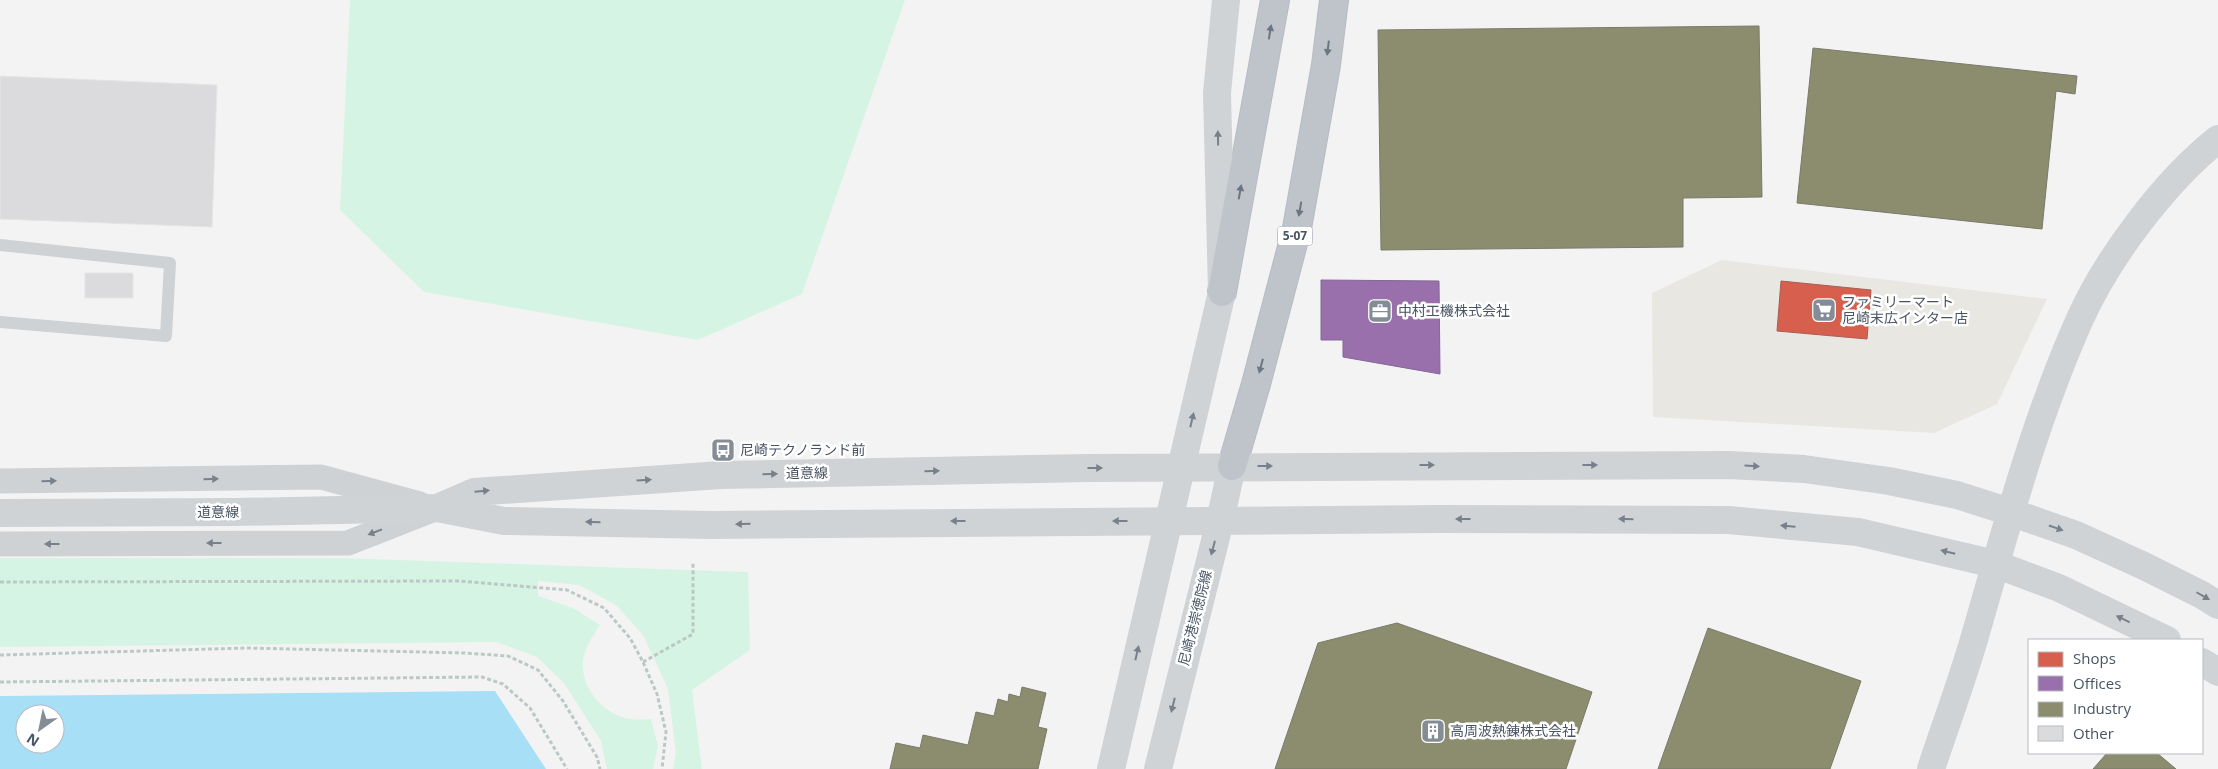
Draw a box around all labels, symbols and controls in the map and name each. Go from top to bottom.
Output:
one-way arrow [1266,24,1274,40]
one-way arrow [1324,41,1332,57]
one-way arrow [1214,130,1222,146]
one-way arrow [1237,184,1245,200]
one-way arrow [1296,201,1304,217]
road number: 5-07 [1278,227,1312,246]
place label: ファミリーマート 尼崎末広インター店 [1842,292,1968,327]
supermarket icon: ファミリーマート 尼崎末広インター店 [1811,297,1837,323]
office icon: 中村工機株式会社 [1367,298,1393,324]
place label: 中村工機株式会社 [1398,301,1510,320]
one-way arrow [1256,359,1264,374]
one-way arrow [1188,412,1196,428]
bus stop icon: 尼崎テクノランド前 [710,437,736,463]
place label: 尼崎テクノランド前 [740,440,865,459]
one-way arrow [1420,461,1436,469]
one-way arrow [1582,461,1598,469]
one-way arrow [1257,462,1273,470]
one-way arrow [1745,462,1761,470]
street label: 道意線 [786,463,828,482]
one-way arrow [1087,464,1103,472]
one-way arrow [925,467,941,475]
one-way arrow [762,470,778,478]
one-way arrow [203,475,219,483]
one-way arrow [636,475,652,483]
one-way arrow [41,477,57,485]
one-way arrow [474,487,490,495]
street label: 道意線 [197,502,239,521]
one-way arrow [1455,515,1471,523]
one-way arrow [1617,515,1633,523]
one-way arrow [949,517,965,525]
one-way arrow [1112,517,1128,525]
one-way arrow [585,518,601,526]
one-way arrow [734,520,750,528]
one-way arrow [1780,521,1796,529]
one-way arrow [2049,525,2064,532]
one-way arrow [367,528,382,536]
one-way arrow [206,539,222,547]
one-way arrow [44,540,60,548]
one-way arrow [1209,540,1217,555]
one-way arrow [1940,548,1955,556]
street label: 尼崎港崇徳院線 [1173,568,1216,668]
one-way arrow [2197,592,2210,601]
one-way arrow [2116,615,2130,623]
legend [2028,639,2203,754]
one-way arrow [1133,646,1141,661]
text: Shops [2073,648,2116,668]
text: Offices [2073,673,2121,693]
one-way arrow [1169,698,1177,713]
text: Industry [2073,698,2131,718]
north arrow [15,704,65,754]
building icon: 高周波熱錬株式会社 [1420,718,1446,744]
place label: 高周波熱錬株式会社 [1450,721,1576,740]
text: Other [2073,723,2114,743]
text: N [23,729,43,751]

